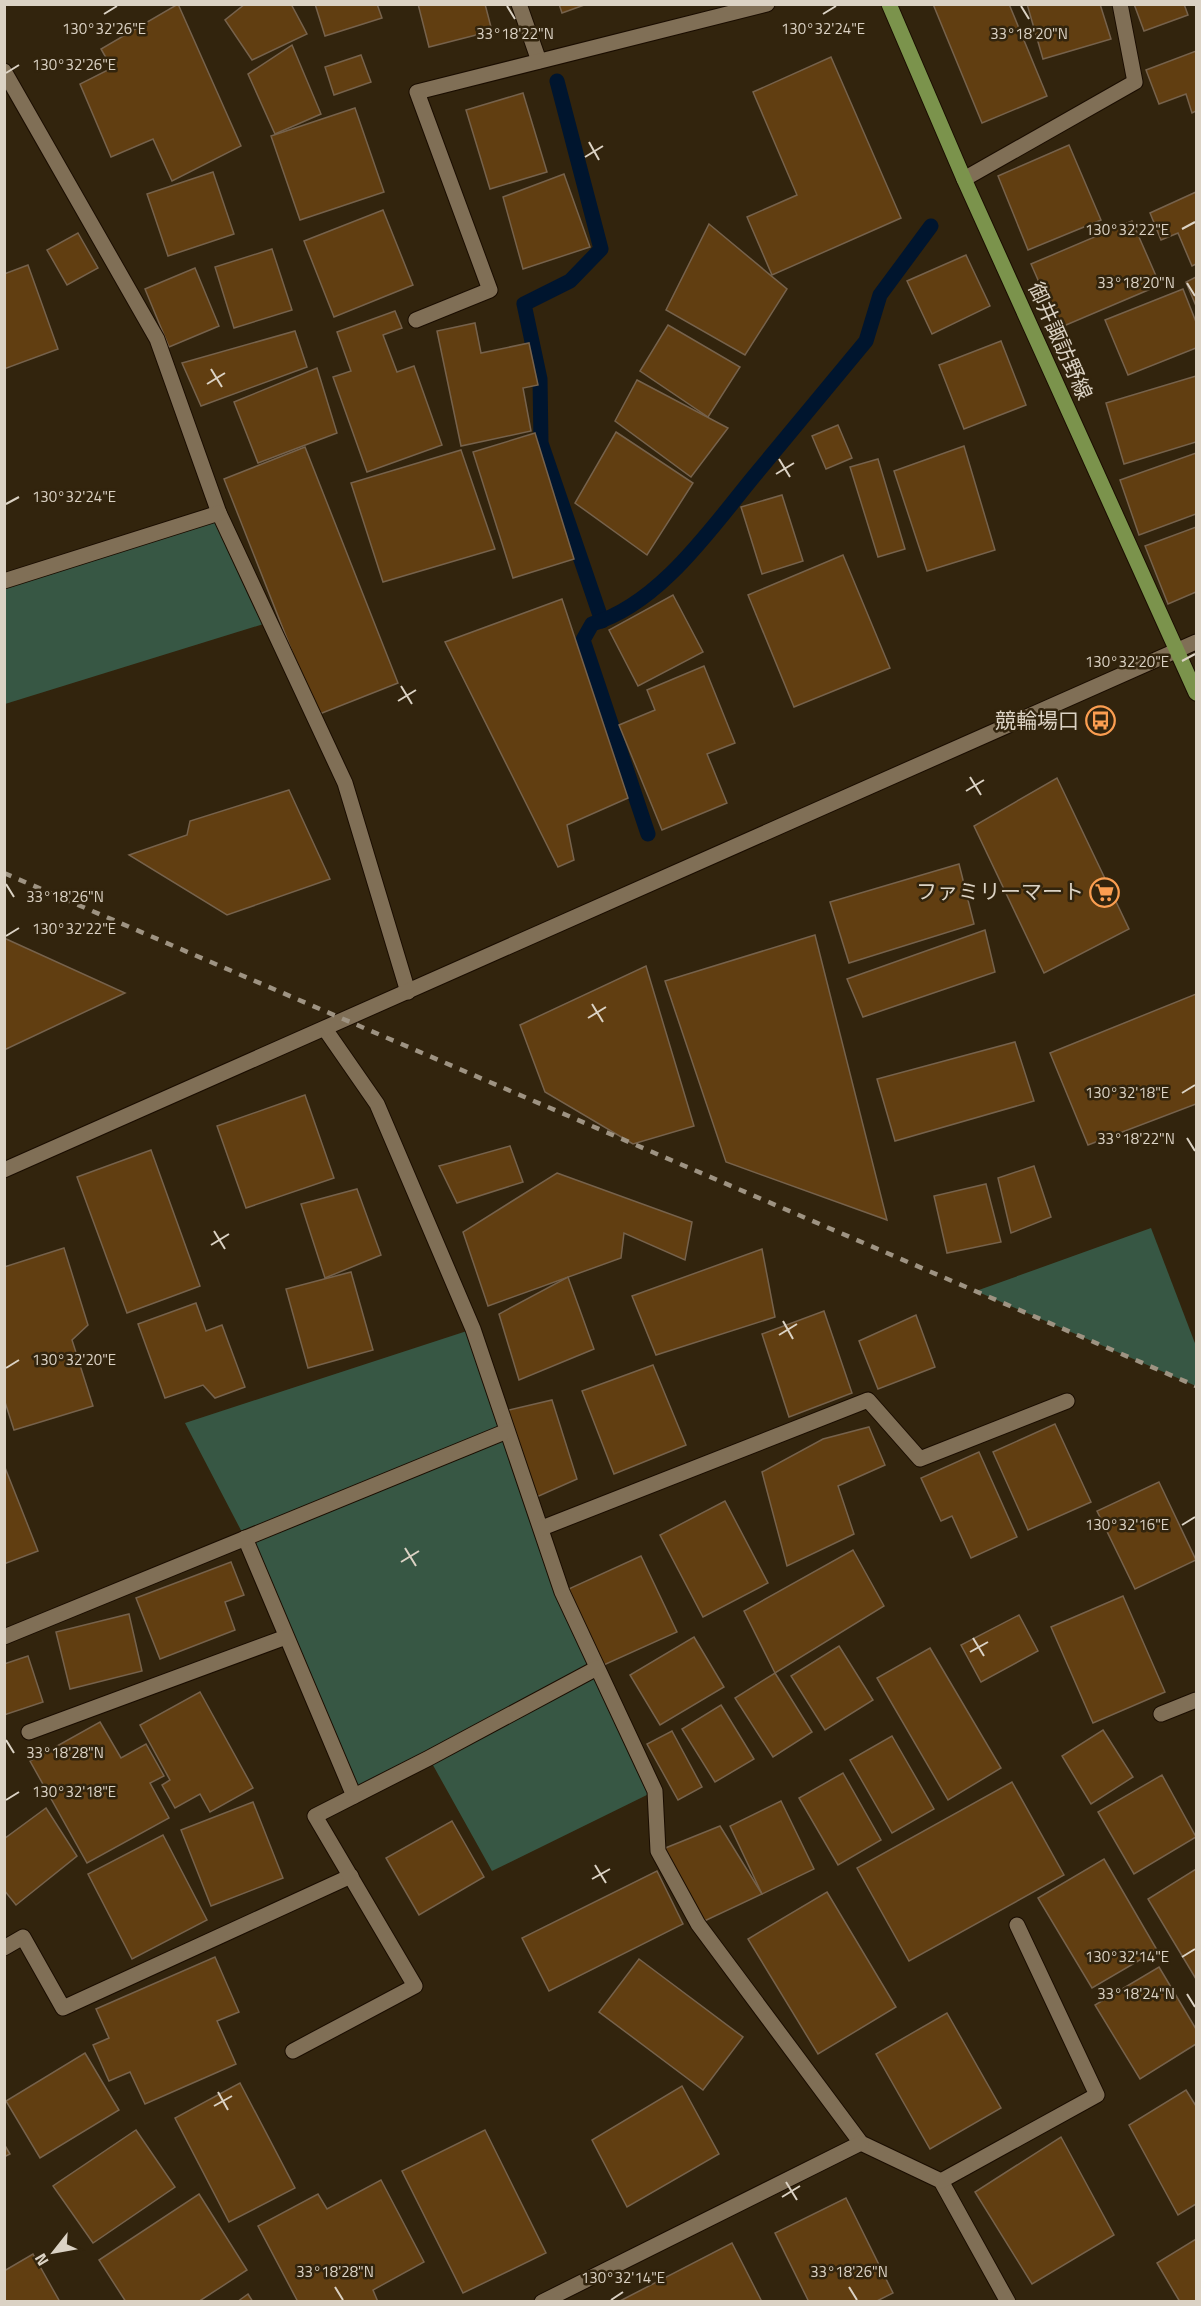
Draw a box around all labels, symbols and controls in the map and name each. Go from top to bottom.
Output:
text: 130°32'26"E [62,17,146,40]
text: 130°32'24"E [781,17,865,40]
text: 33°18'22"N [476,22,554,45]
text: 33°18'20"N [990,22,1068,45]
text: 130°32'26"E [32,53,116,76]
text: 130°32'22"E [1085,218,1169,241]
text: 33°18'20"N [1097,271,1175,294]
street label: 御井諏訪野線 [1021,277,1101,405]
text: 130°32'24"E [32,485,116,508]
text: 130°32'20"E [1085,650,1169,673]
place label: 競輪場口 [995,704,1079,736]
bus stop icon: 競輪場口 [1084,705,1116,737]
place label: ファミリーマート [916,875,1084,907]
supermarket icon: ファミリーマート [1089,876,1121,908]
text: 33°18'26"N [26,885,104,908]
text: 130°32'22"E [32,917,116,940]
text: 130°32'18"E [1085,1081,1169,1104]
text: 33°18'22"N [1097,1127,1175,1150]
text: 130°32'20"E [32,1348,116,1371]
text: 130°32'16"E [1085,1513,1169,1536]
text: 33°18'28"N [26,1741,104,1764]
text: 130°32'18"E [32,1780,116,1803]
text: 130°32'14"E [1085,1945,1169,1968]
text: 33°18'24"N [1097,1982,1175,2005]
north arrow [24,2222,84,2282]
text: N [28,2249,54,2271]
text: 33°18'28"N [296,2260,374,2283]
text: 33°18'26"N [810,2260,888,2283]
text: 130°32'14"E [581,2266,665,2289]

